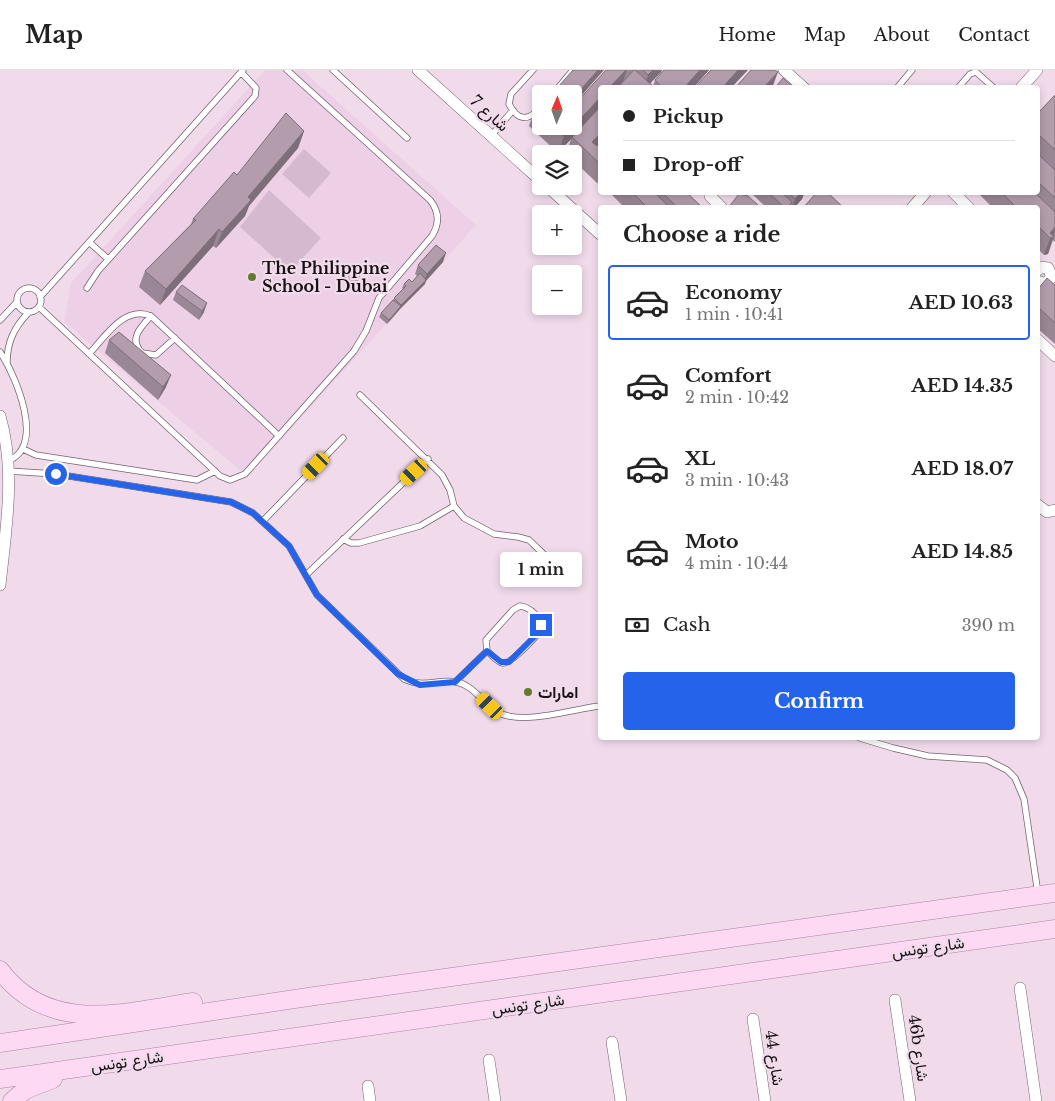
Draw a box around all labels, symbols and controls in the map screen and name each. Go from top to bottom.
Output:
text: Map [25,20,83,49]
text: Home [718,24,776,46]
text: Map [804,24,846,46]
text: About [874,24,930,46]
text: Contact [958,24,1030,46]
north arrow [532,85,582,135]
map controls [532,85,582,315]
street label: شارع 7 [465,91,513,137]
text: Pickup [653,105,724,128]
button: layers [532,145,582,195]
text: Drop-off [653,153,742,176]
button: + [532,205,582,255]
text: Choose a ride [623,221,780,248]
place label: The Philippine School - Dubai [262,258,389,296]
button: − [532,265,582,315]
marker: The Philippine School - Dubai [246,271,258,283]
icon: car [625,280,670,325]
text: Economy [685,281,782,304]
text: AED 10.63 [909,291,1013,314]
text: 1 min · 10:41 [685,304,784,324]
icon: car [625,363,670,408]
text: Comfort [685,364,772,387]
text: AED 14.35 [911,374,1013,397]
text: 2 min · 10:42 [685,387,789,407]
icon: car [625,446,670,491]
text: XL [685,447,715,470]
car [300,450,331,482]
car [397,456,430,488]
text: AED 18.07 [912,457,1013,480]
route start [45,463,67,485]
text: 3 min · 10:43 [685,470,789,490]
icon: car [625,529,670,574]
text: Moto [685,530,739,553]
text: AED 14.85 [911,540,1013,563]
callout: 1 min [500,552,582,588]
text: 4 min · 10:44 [685,553,788,573]
text: 1 min [518,559,564,579]
icon: cash [623,611,651,639]
text: Cash [663,613,710,636]
route end [530,614,552,636]
text: 390 m [962,615,1015,635]
button: Confirm [623,672,1015,730]
place label: امارات [538,682,578,703]
marker: امارات [522,686,534,698]
car [473,690,506,722]
street label: شارع تونس [890,932,966,964]
street label: شارع تونس [490,989,566,1021]
street label: 46b شارع [902,1013,934,1083]
street label: شارع 44 [759,1029,789,1087]
street label: شارع تونس [89,1046,165,1078]

